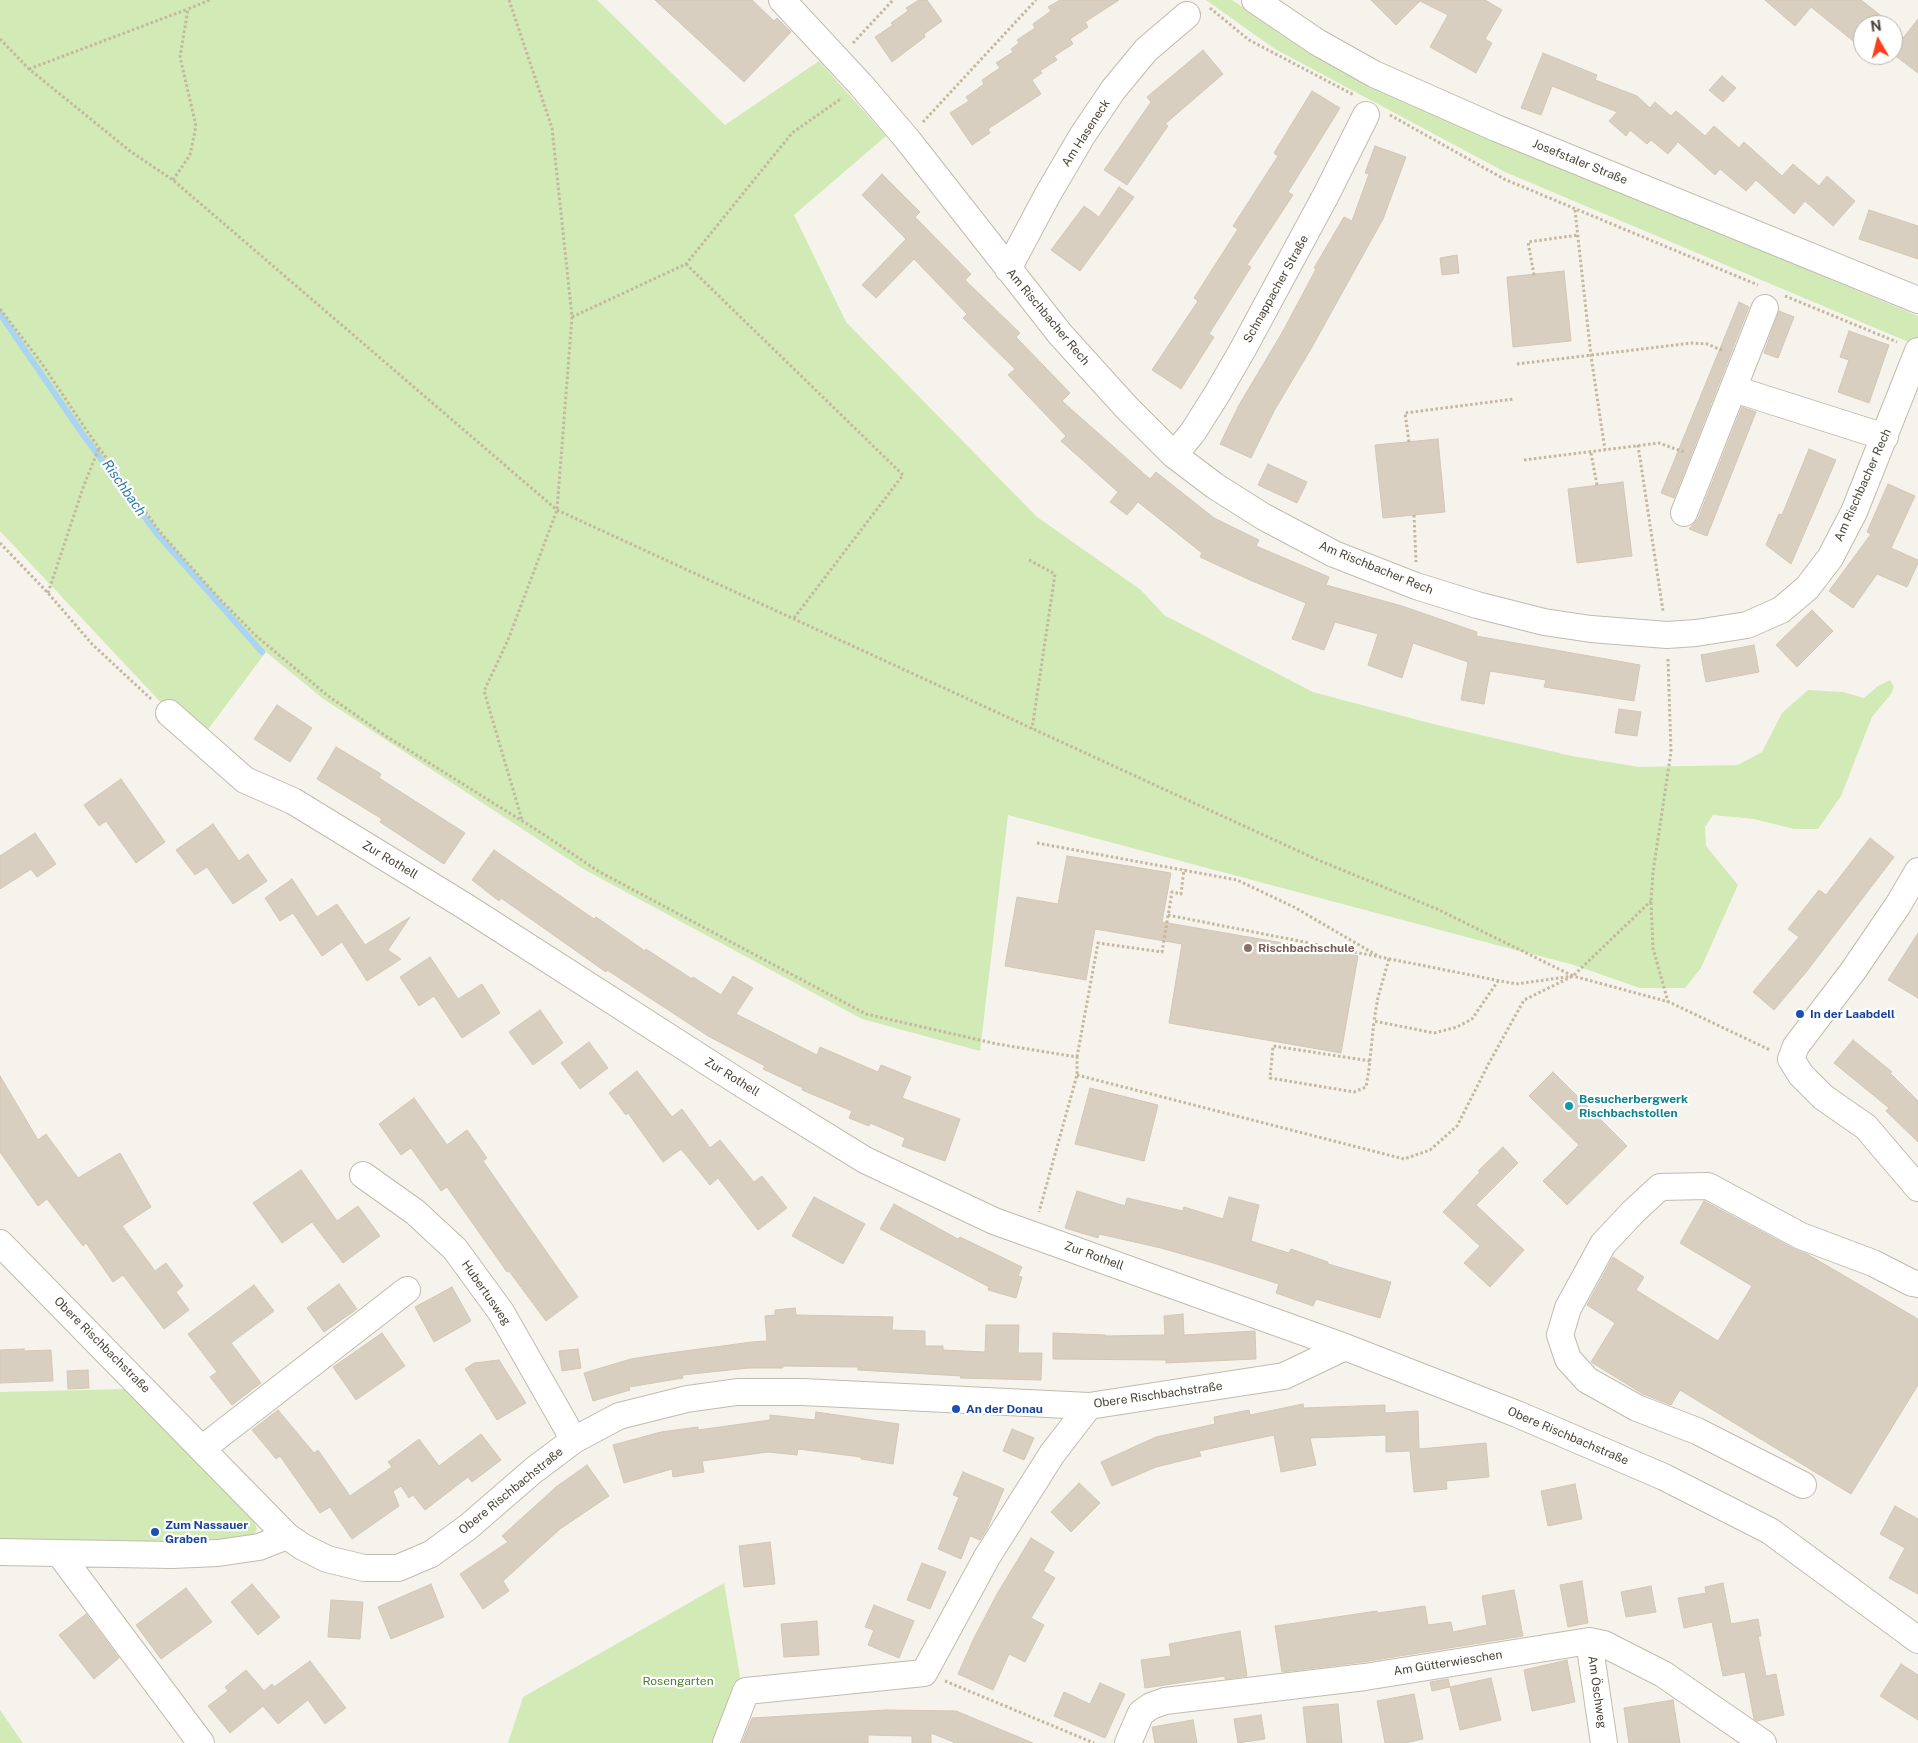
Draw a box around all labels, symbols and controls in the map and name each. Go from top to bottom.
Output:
north arrow [1853,15,1903,65]
text: N [1870,17,1883,35]
street label: Am Haseneck [1059,97,1113,169]
street label: Josefstaler Straße [1530,136,1630,188]
street label: Schnappacher Straße [1240,233,1312,345]
street label: Am Rischbacher Rech [1003,266,1093,368]
street label: Am Rischbacher Rech [1832,426,1894,544]
water label: Rischbach [98,457,150,519]
street label: Am Rischbacher Rech [1317,539,1435,597]
street label: Zur Rothell [360,838,420,882]
place label: Rischbachschule [1258,941,1355,955]
marker: Rischbachschule [1242,942,1254,954]
place label: In der Laabdell [1810,1007,1895,1021]
marker: In der Laabdell [1794,1008,1806,1020]
street label: Zur Rothell [702,1054,762,1100]
place label: Besucherbergwerk Rischbachstollen [1579,1092,1688,1120]
marker: Besucherbergwerk Rischbachstollen [1563,1100,1575,1112]
street label: Zur Rothell [1062,1239,1126,1273]
street label: Hubertusweg [458,1258,514,1328]
street label: Obere Rischbachstraße [51,1294,153,1396]
street label: Obere Rischbachstraße [1093,1379,1223,1411]
place label: An der Donau [966,1402,1043,1416]
marker: An der Donau [950,1403,962,1415]
street label: Obere Rischbachstraße [1505,1404,1631,1468]
street label: Obere Rischbachstraße [456,1444,566,1538]
place label: Zum Nassauer Graben [165,1518,248,1546]
marker: Zum Nassauer Graben [149,1526,161,1538]
street label: Am Gütterwieschen [1393,1647,1503,1679]
street label: Am Öschweg [1585,1655,1609,1729]
park label: Rosengarten [642,1674,714,1688]

